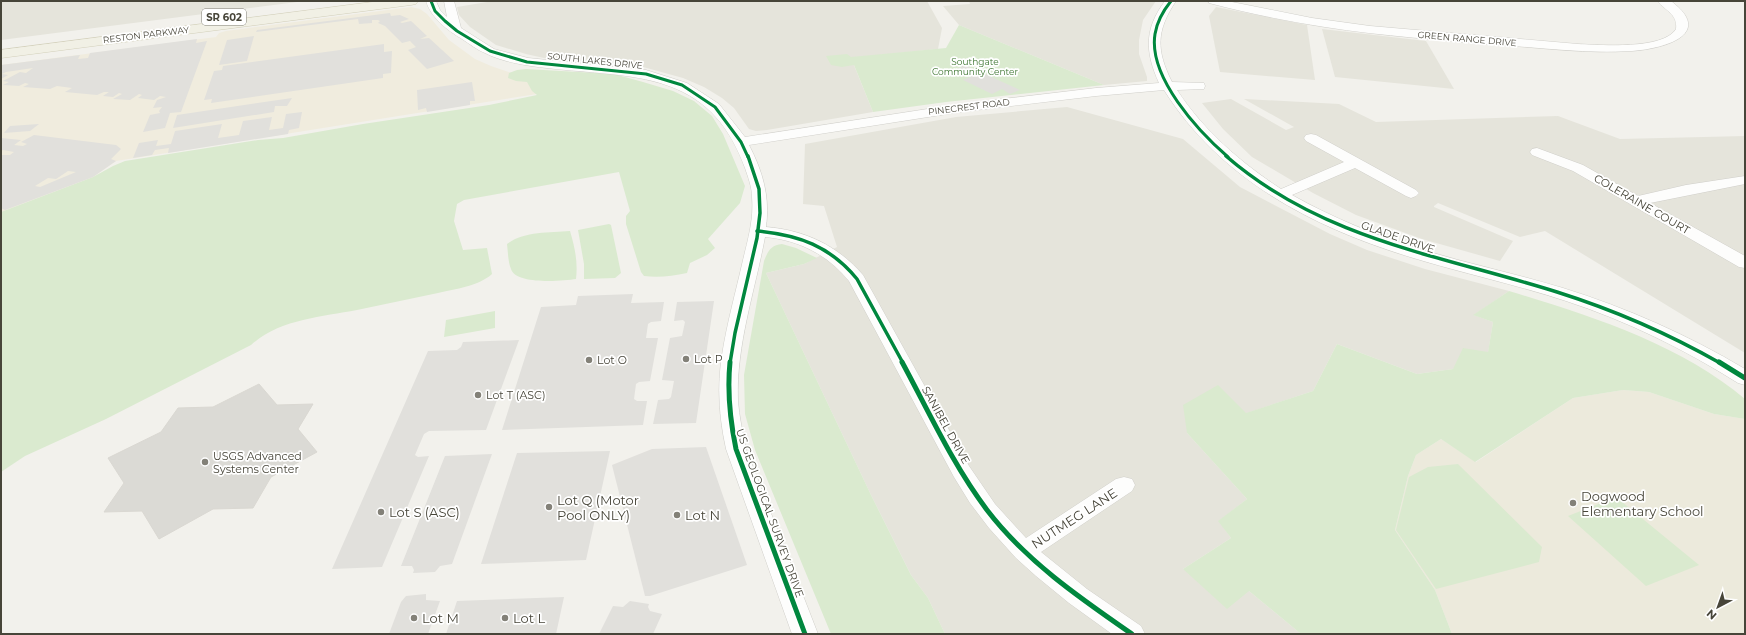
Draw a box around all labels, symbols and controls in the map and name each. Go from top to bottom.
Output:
road number: SR 602 [202,9,246,25]
street label: RESTON PARKWAY [102,24,190,45]
street label: GREEN RANGE DRIVE [1417,29,1517,48]
street label: SOUTH LAKES DRIVE [547,50,643,71]
park label: Southgate Community Center [932,56,1018,77]
street label: PINECREST ROAD [927,96,1010,117]
street label: COLERAINE COURT [1592,171,1693,237]
street label: GLADE DRIVE [1359,218,1437,256]
place label: Lot P [694,352,723,366]
place label: Lot O [597,353,627,367]
marker: Lot P [681,354,691,364]
marker: Lot O [584,355,594,365]
street label: SANIBEL DRIVE [919,384,973,466]
place label: Lot T (ASC) [486,388,546,402]
marker: Lot T (ASC) [473,390,483,400]
street label: US GEOLOGICAL SURVEY DRIVE [733,427,807,599]
place label: USGS Advanced Systems Center [213,449,302,476]
marker: USGS Advanced Systems Center [200,457,210,467]
street label: NUTMEG LANE [1028,484,1120,552]
place label: Dogwood Elementary School [1581,488,1704,519]
place label: Lot Q (Motor Pool ONLY) [557,492,639,523]
marker: Dogwood Elementary School [1568,498,1578,508]
marker: Lot Q (Motor Pool ONLY) [544,502,554,512]
place label: Lot S (ASC) [389,504,460,520]
marker: Lot S (ASC) [376,507,386,517]
place label: Lot N [685,507,720,523]
marker: Lot N [672,510,682,520]
north arrow [1698,587,1738,627]
text: N [1703,606,1719,623]
place label: Lot M [422,610,459,626]
place label: Lot L [513,610,545,626]
marker: Lot M [409,613,419,623]
marker: Lot L [500,613,510,623]

